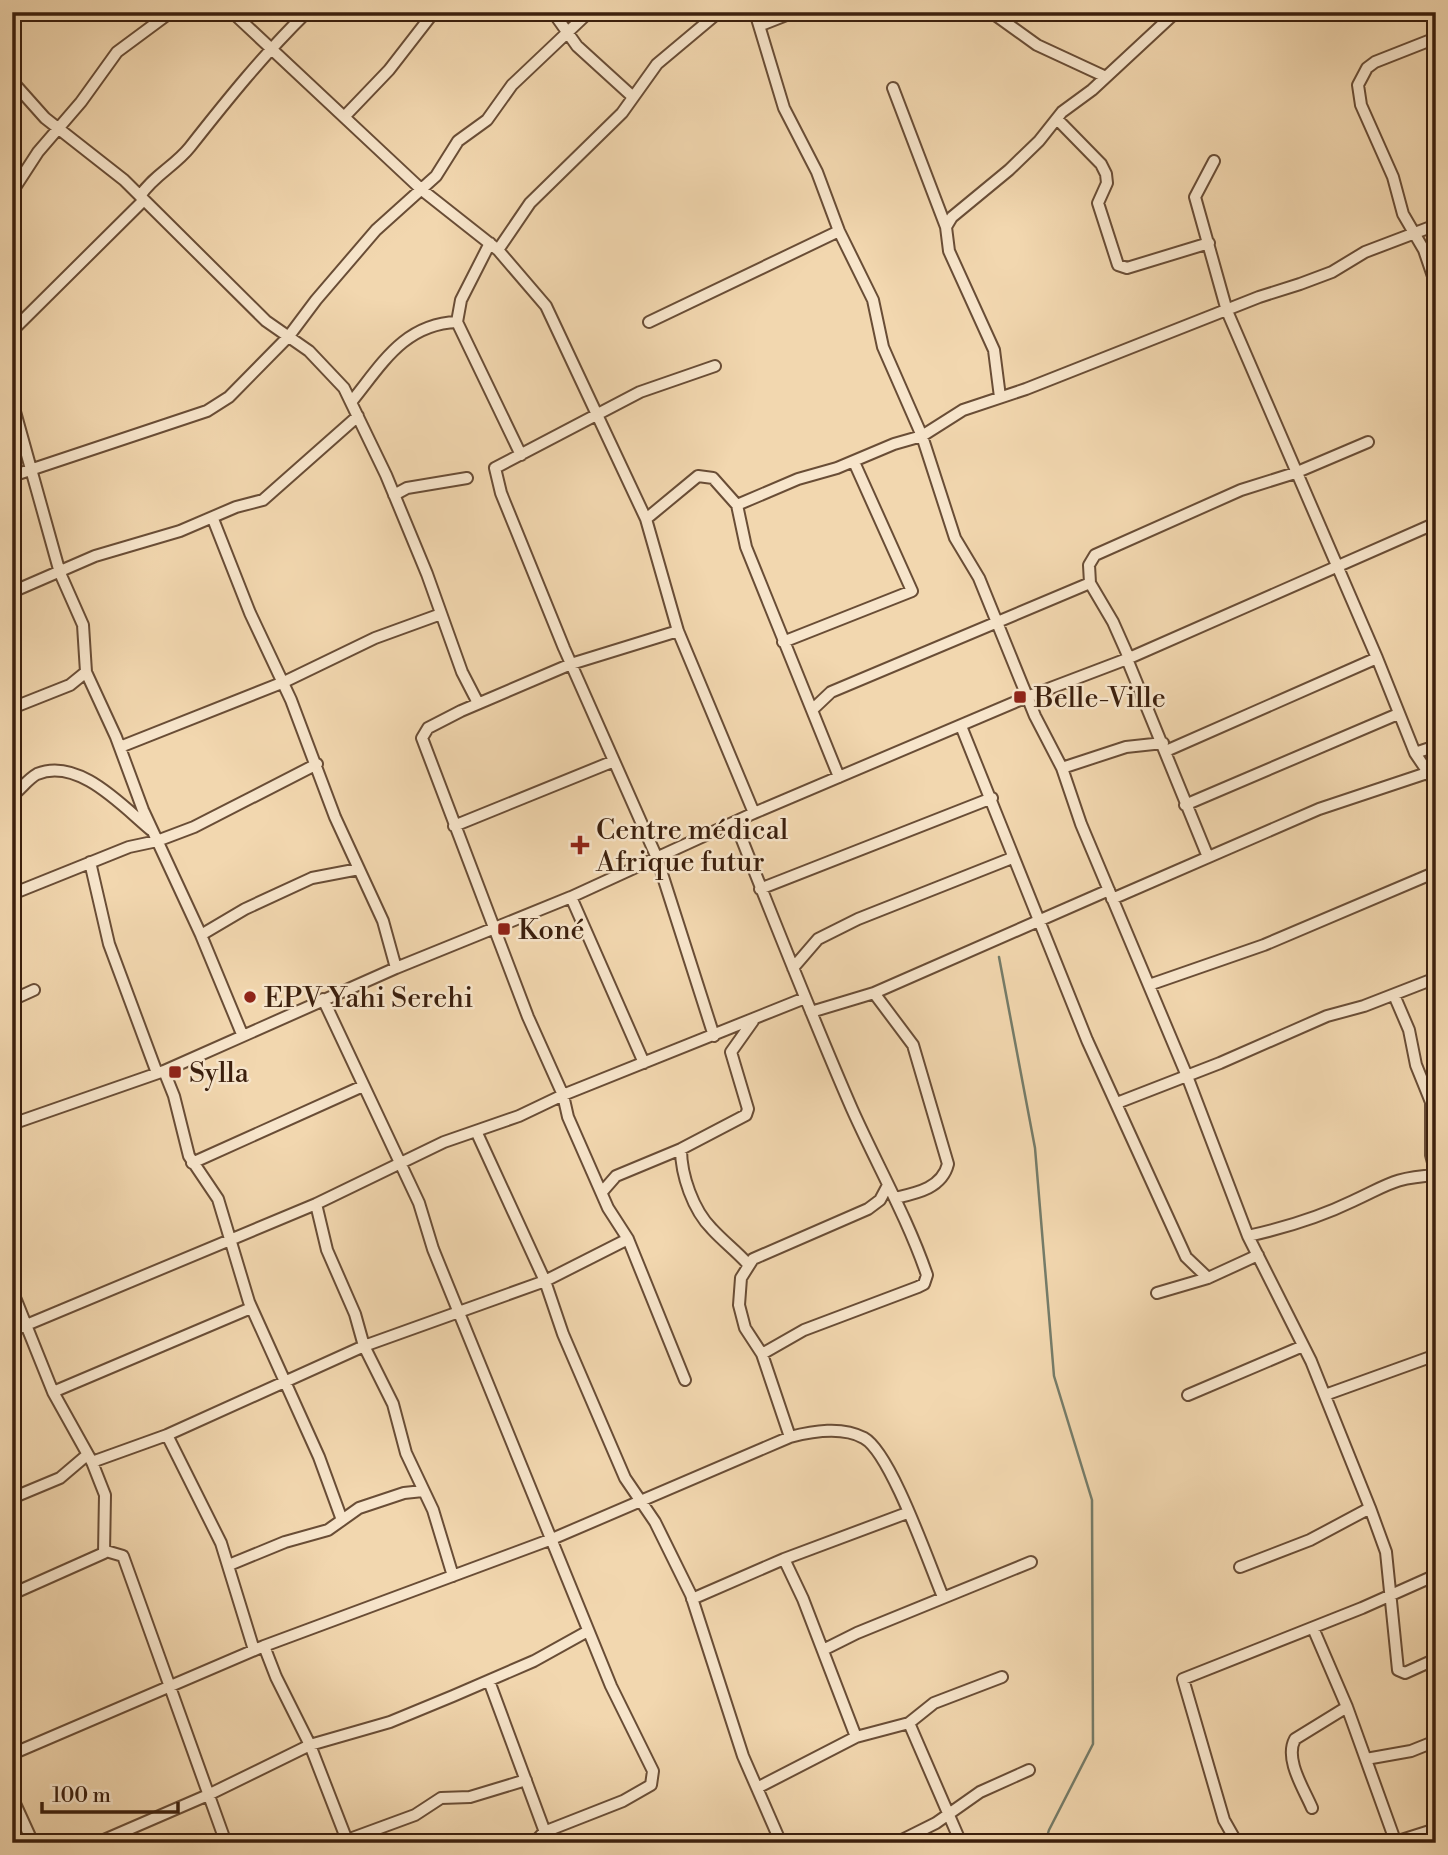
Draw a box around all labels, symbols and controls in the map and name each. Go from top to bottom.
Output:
place label: Belle-Ville [1033,681,1166,716]
marker: Belle-Ville [1012,689,1028,705]
place label: Centre médical Afrique futur [595,813,788,880]
marker: Centre médical Afrique futur [570,835,590,855]
place label: Koné [518,913,585,948]
marker: Koné [496,921,512,937]
place label: EPV Yahi Serehi [264,981,473,1016]
marker: EPV Yahi Serehi [242,989,258,1005]
place label: Sylla [189,1056,250,1091]
marker: Sylla [167,1064,183,1080]
scale bar [42,1771,178,1815]
text: 100 m [52,1783,111,1809]

